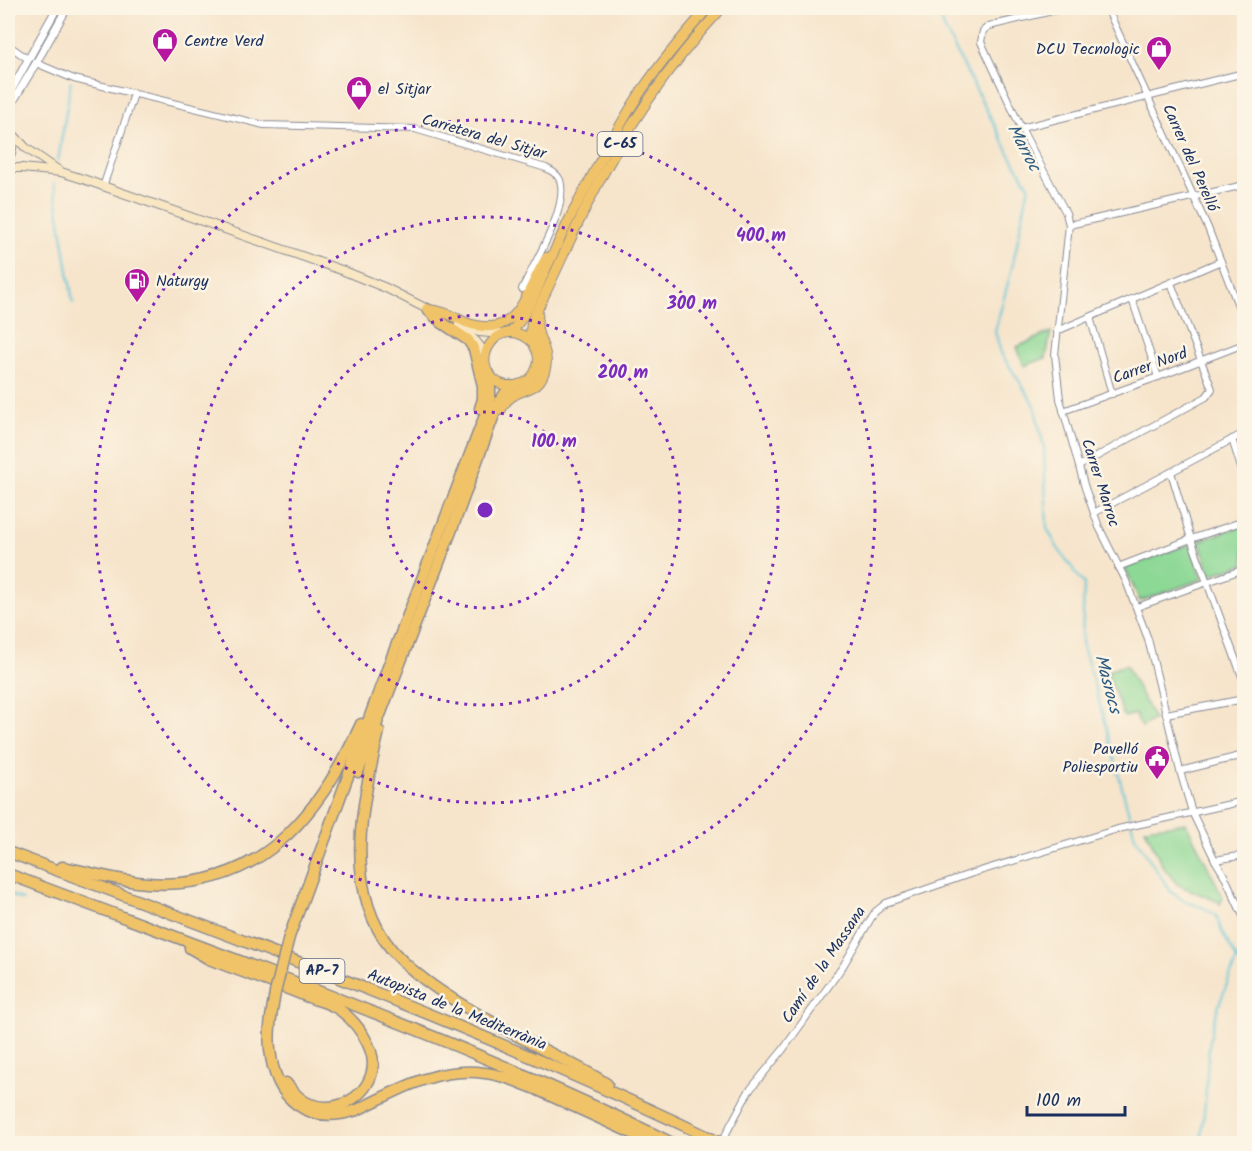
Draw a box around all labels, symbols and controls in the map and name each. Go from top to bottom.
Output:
shop icon: Centre Verd [150,26,180,64]
place label: Centre Verd [184,29,264,54]
shop icon: DCU Tecnologic [1144,34,1174,72]
place label: DCU Tecnologic [1036,37,1140,62]
shop icon: el Sitjar [344,74,374,112]
place label: el Sitjar [378,77,433,102]
street label: Carrer del Perelló [1155,100,1225,217]
street label: Carretera del Sitjar [419,107,551,167]
water label: Marroc [998,119,1049,179]
road number: C-65 [598,132,642,156]
text: 400 m [736,222,786,251]
fuel station icon: Naturgy [122,266,152,304]
place label: Naturgy [156,269,209,294]
text: 300 m [666,290,717,319]
street label: Carrer Nord [1109,341,1192,391]
text: 200 m [598,359,649,388]
text: 100 m [531,428,577,457]
street label: Carrer Marroc [1074,436,1126,530]
centre of rings [475,500,495,520]
water label: Masrocs [1085,651,1129,719]
place label: Pavelló Poliesportiu [1062,737,1139,780]
public building icon: Pavelló Poliesportiu [1142,743,1172,781]
street label: Camí de la Massana [775,901,873,1029]
road number: AP-7 [300,959,344,983]
street label: Autopista de la Mediterrània [363,963,551,1057]
scale bar [1027,1079,1124,1117]
text: 100 m [1036,1087,1081,1116]

